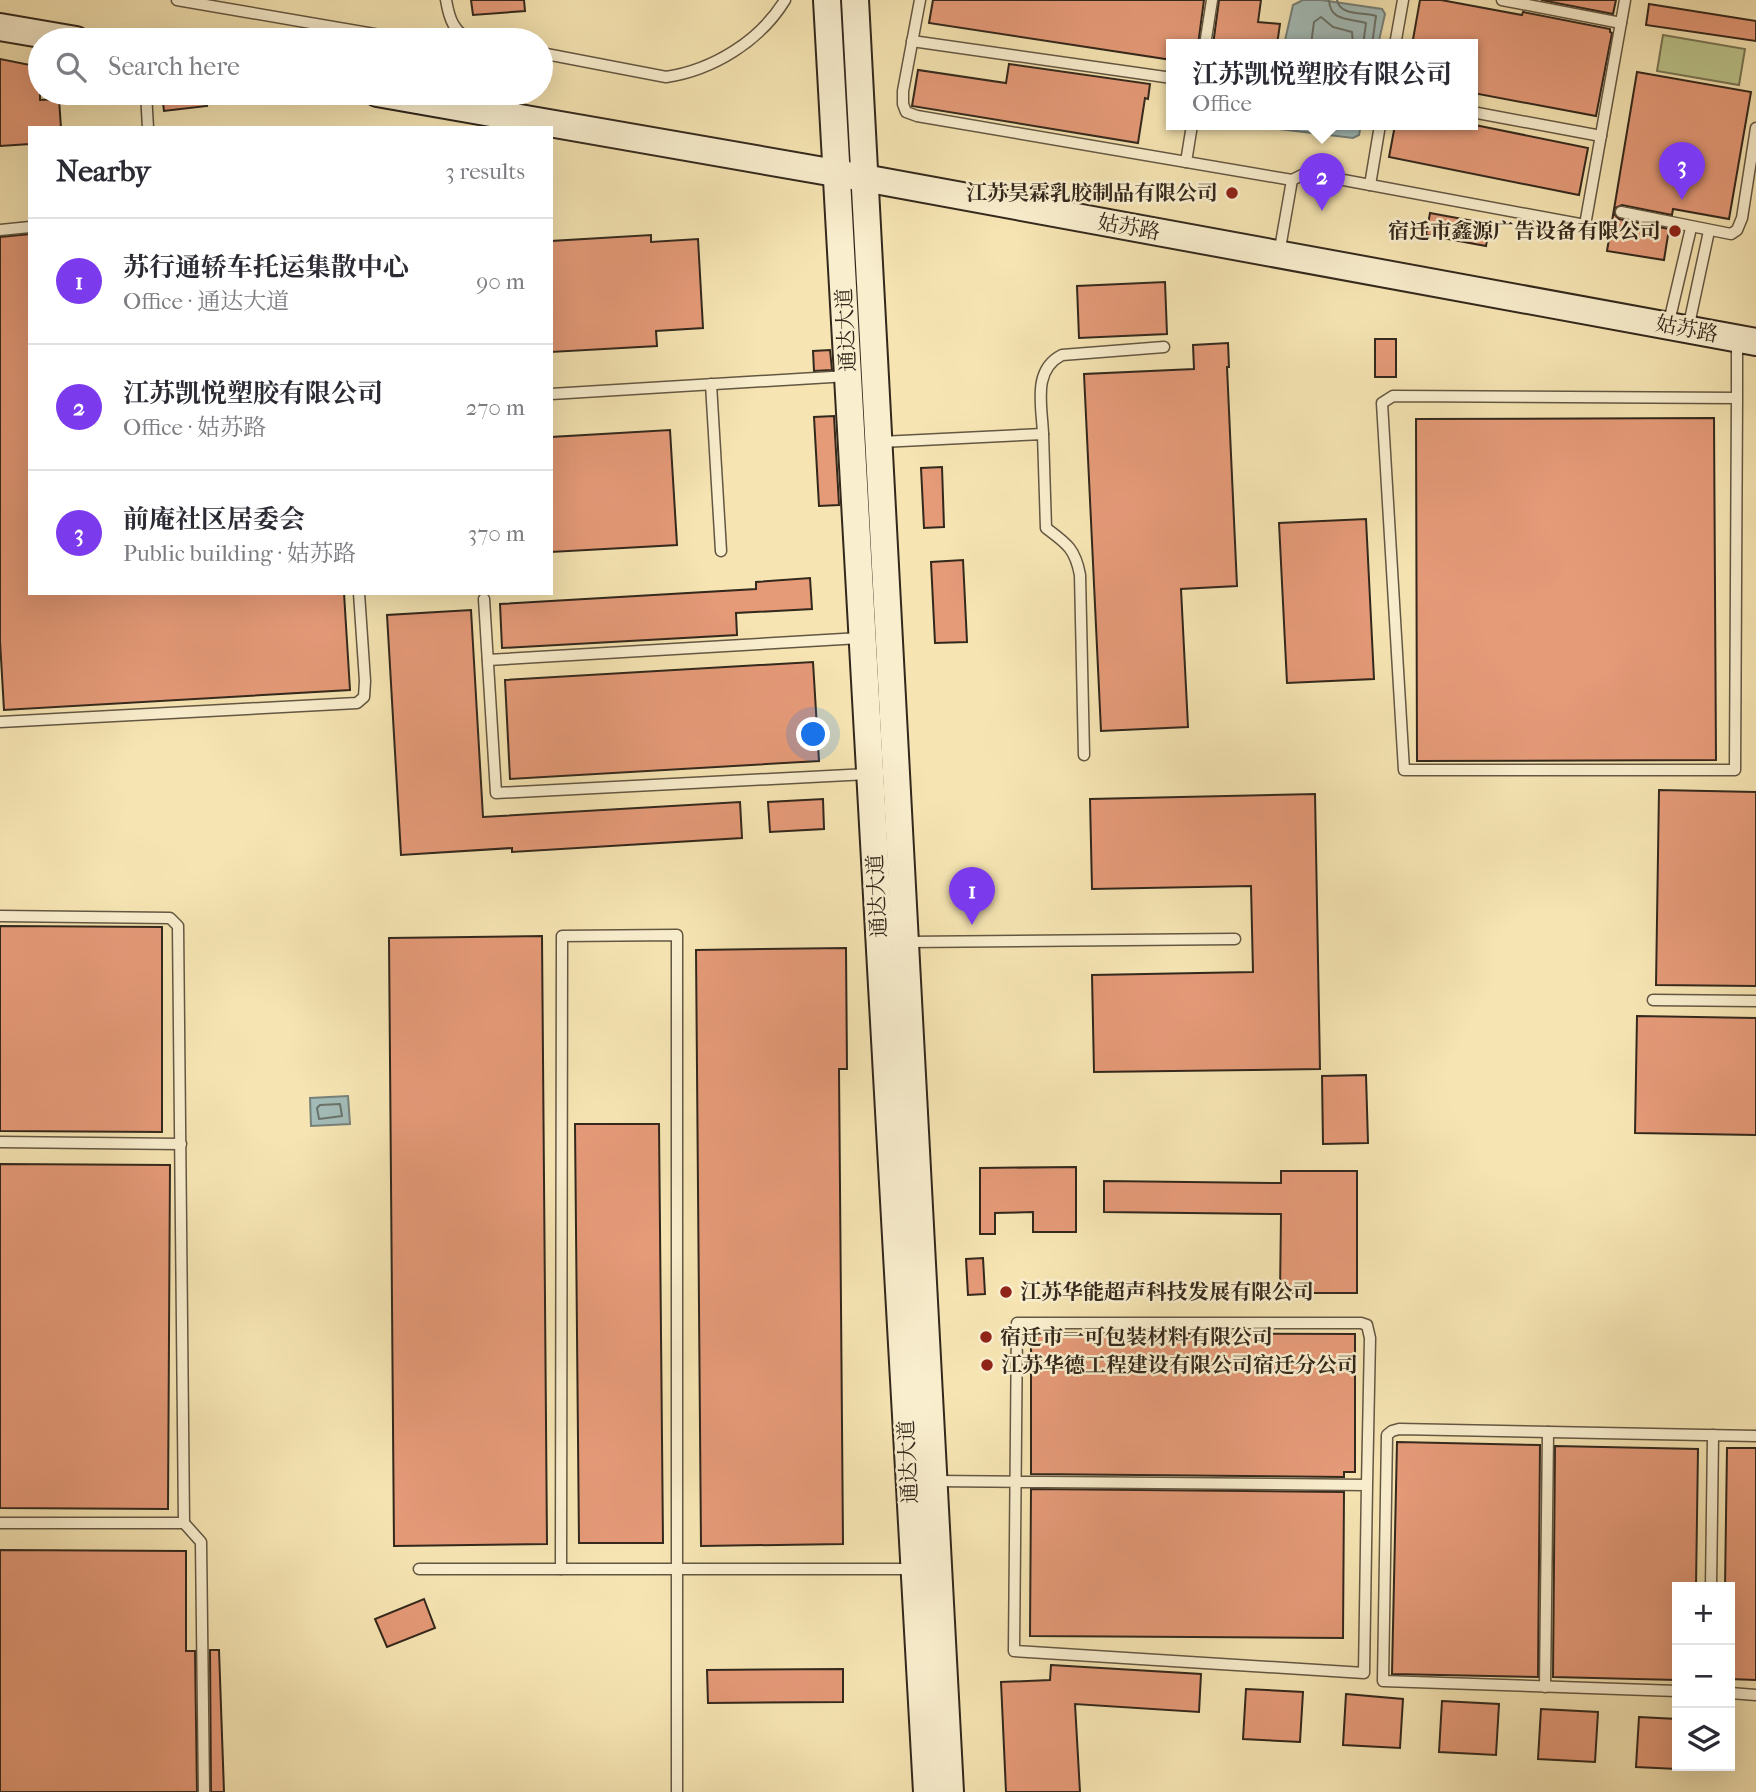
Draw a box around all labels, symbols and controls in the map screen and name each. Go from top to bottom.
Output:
search box [28,28,553,105]
popup [1166,39,1478,130]
icon: search [52,48,90,86]
text: Search here [108,51,240,82]
text: 江苏凯悦塑胶有限公司 [1192,59,1452,90]
text: Office [1192,90,1252,117]
pin: 3 [1659,142,1705,200]
pin: 2 [1299,153,1345,211]
text: Nearby [56,154,151,189]
text: 3 results [445,158,525,185]
place label: 江苏昊霖乳胶制品有限公司 [966,181,1218,205]
marker: 江苏昊霖乳胶制品有限公司 [1224,185,1240,201]
street label: 姑苏路 [1096,210,1162,244]
place label: 宿迁市鑫源广告设备有限公司 [1388,219,1661,243]
marker: 宿迁市鑫源广告设备有限公司 [1667,223,1683,239]
text: 苏行通轿车托运集散中心 [123,252,409,283]
text: 1 [75,268,83,295]
text: 90 m [476,268,525,295]
street label: 通达大道 [832,287,860,373]
text: Office · 通达大道 [123,288,289,315]
street label: 姑苏路 [1654,311,1720,347]
text: 江苏凯悦塑胶有限公司 [123,378,383,409]
text: 2 [73,394,85,421]
text: 270 m [465,394,525,421]
text: Office · 姑苏路 [123,414,266,441]
text: 前庵社区居委会 [123,504,305,535]
text: 3 [74,520,84,547]
text: 370 m [468,520,525,547]
text: Public building · 姑苏路 [123,540,356,567]
your location [796,717,830,751]
street label: 通达大道 [863,853,891,939]
pin: 1 [949,867,995,925]
place label: 江苏华能超声科技发展有限公司 [1020,1280,1314,1304]
marker: 江苏华能超声科技发展有限公司 [998,1284,1014,1300]
place label: 宿迁市一可包装材料有限公司 [1000,1325,1273,1349]
marker: 宿迁市一可包装材料有限公司 [978,1329,994,1345]
place label: 江苏华德工程建设有限公司宿迁分公司 [1001,1353,1358,1377]
marker: 江苏华德工程建设有限公司宿迁分公司 [979,1357,995,1373]
street label: 通达大道 [894,1419,922,1505]
map controls [1672,1582,1735,1771]
button: + [1672,1582,1735,1645]
button: − [1672,1645,1735,1708]
button: layers [1672,1708,1735,1771]

